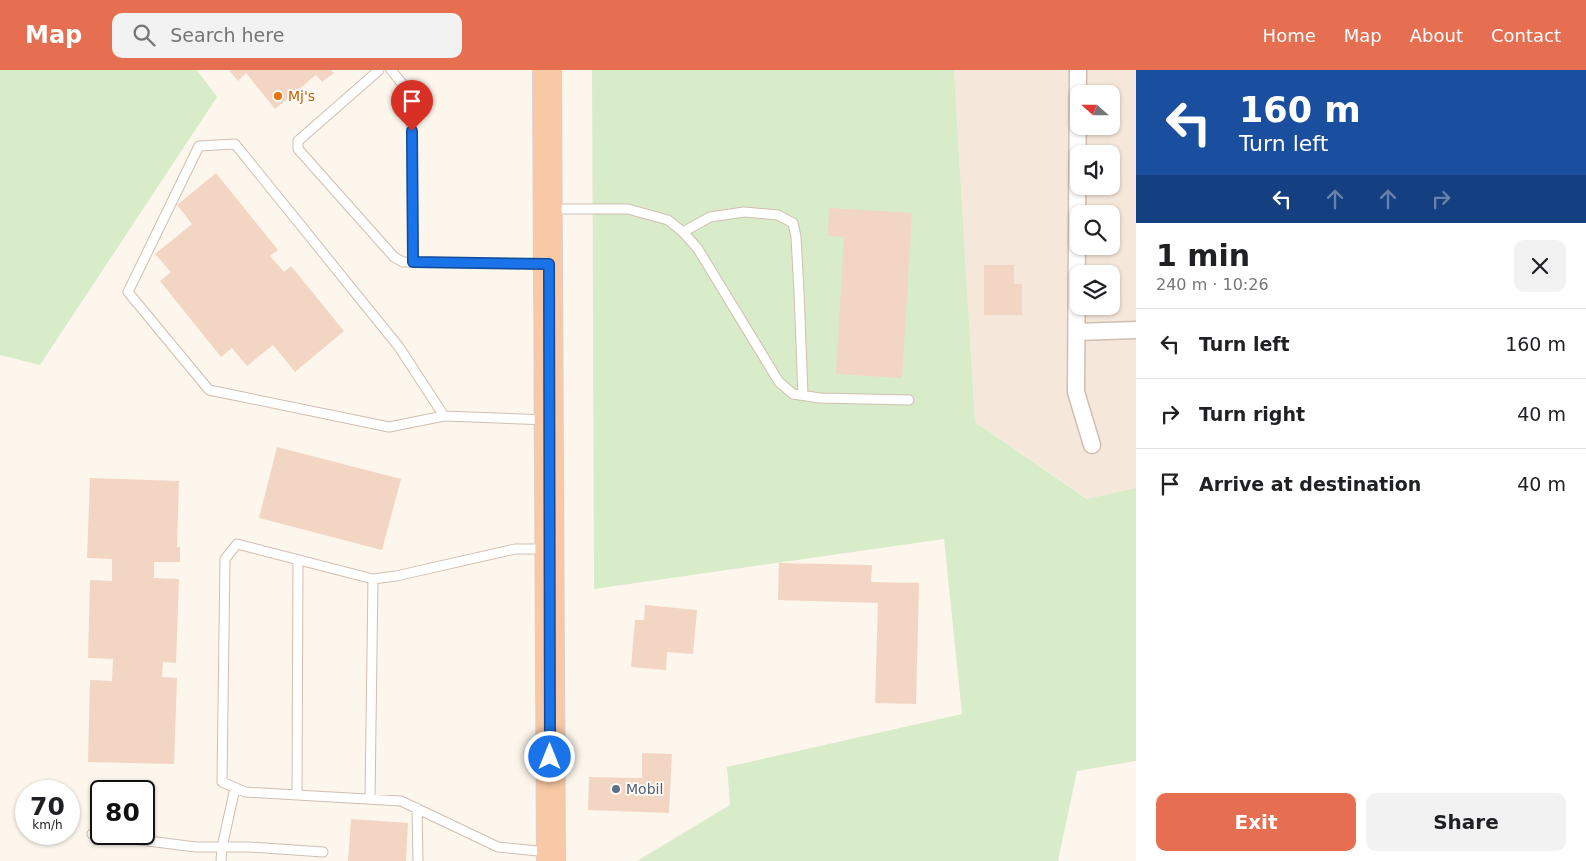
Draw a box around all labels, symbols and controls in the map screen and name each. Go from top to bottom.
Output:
search box [112,13,462,58]
text: Map [25,21,82,49]
icon: search [130,21,158,49]
text: Search here [170,24,284,46]
text: Home [1263,25,1316,46]
text: Map [1344,25,1382,46]
text: About [1410,25,1463,46]
text: Contact [1491,25,1561,46]
pin [391,80,433,131]
north arrow [1070,85,1120,135]
map controls [1070,85,1120,315]
icon: arrive [398,87,426,115]
place label: Mj's [288,88,315,104]
marker: Mj's [272,90,284,102]
icon: left [1156,90,1221,155]
text: 160 m [1239,90,1361,130]
text: Turn left [1239,131,1328,156]
button: sound [1070,145,1120,195]
icon: left [1268,185,1296,213]
icon: ahead [1321,185,1349,213]
icon: ahead [1374,185,1402,213]
icon: right [1427,185,1455,213]
button: search [1070,205,1120,255]
text: 1 min [1156,238,1250,273]
button: close [1514,240,1566,292]
button: layers [1070,265,1120,315]
text: 240 m · 10:26 [1156,275,1269,294]
icon: left [1156,330,1184,358]
text: Turn left [1199,333,1290,355]
text: 160 m [1505,333,1566,355]
icon: right [1156,400,1184,428]
text: Turn right [1199,403,1305,425]
text: 40 m [1517,403,1566,425]
icon: arrive [1156,470,1184,498]
text: Arrive at destination [1199,473,1421,495]
text: 40 m [1517,473,1566,495]
position arrow [523,730,575,782]
speed limit sign: 80 [90,780,155,845]
place label: Mobil [626,781,663,797]
marker: Mobil [610,783,622,795]
text: 70 [30,792,65,821]
button: Exit [1156,793,1356,851]
button: Share [1366,793,1566,851]
text: km/h [32,818,63,832]

